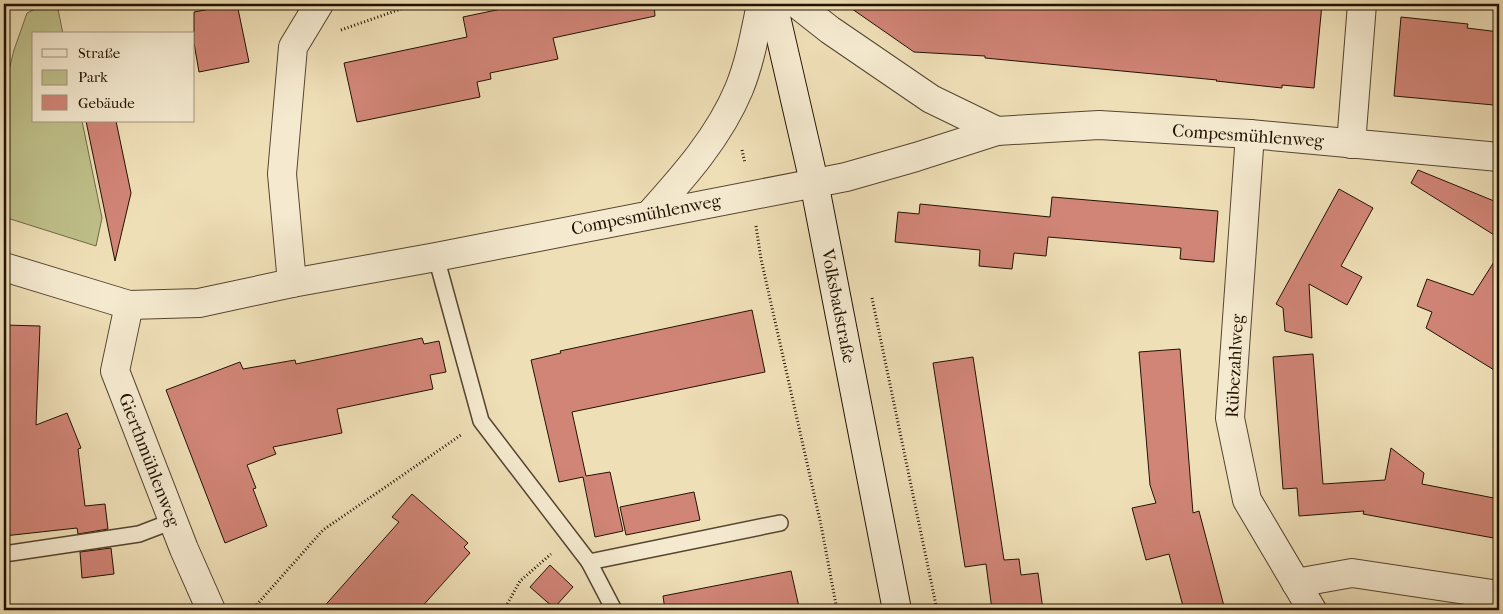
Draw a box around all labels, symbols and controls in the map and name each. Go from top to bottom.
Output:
legend [32,32,195,122]
text: Straße [78,44,121,62]
text: Park [78,68,108,86]
text: Gebäude [78,94,135,112]
street label: Compesmühlenweg [1171,120,1325,152]
street label: Compesmühlenweg [569,190,723,240]
street label: Volksbadstraße [816,246,859,365]
street label: Rübezahlweg [1222,313,1248,418]
street label: Gierthmühlenweg [114,390,184,530]

